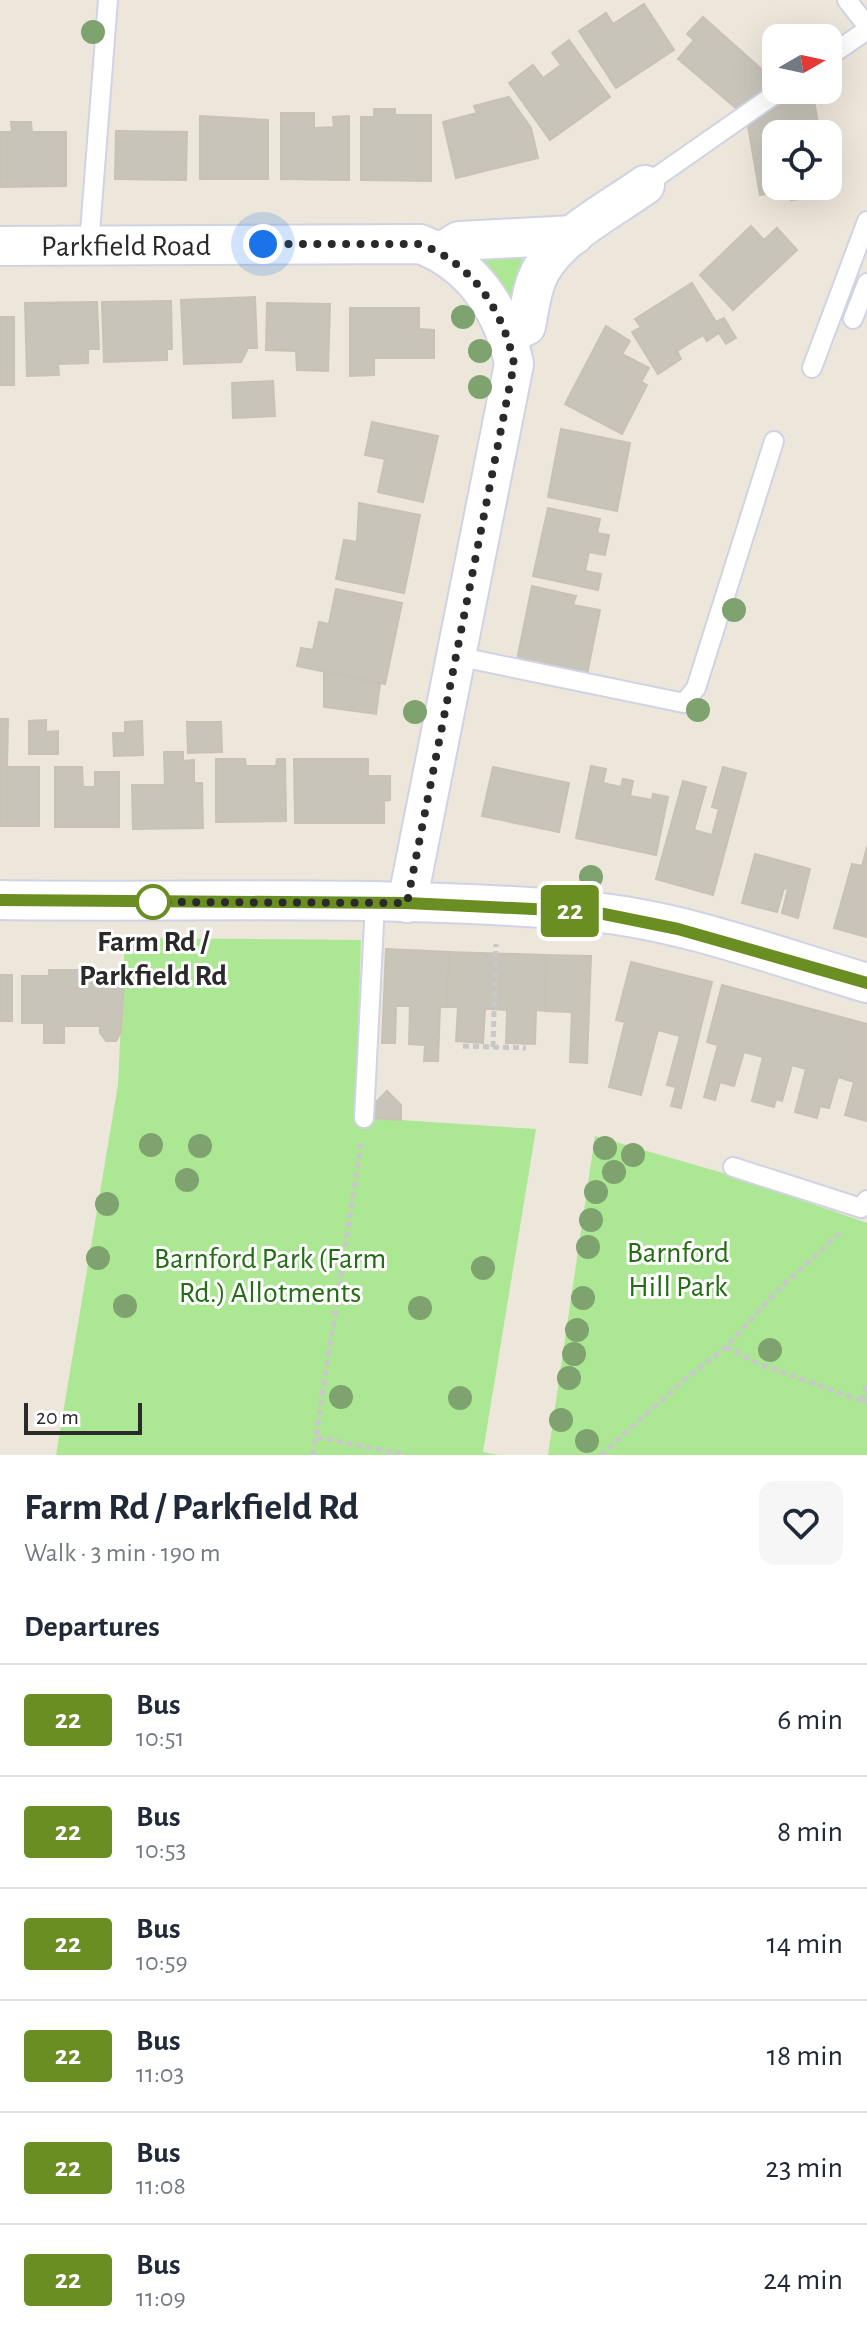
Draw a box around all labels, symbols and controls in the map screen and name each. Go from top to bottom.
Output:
north arrow [762,24,842,104]
map controls [762,24,842,200]
button: locate [762,120,842,200]
your location [243,224,283,264]
street label: Parkfield Road [41,231,211,262]
marker: Farm Rd / Parkfield Rd [136,885,170,919]
line badge: 22 [534,885,606,937]
text: 22 [557,897,583,925]
place label: Farm Rd / Parkfield Rd [79,927,227,991]
park label: Barnford Hill Park [627,1238,729,1302]
park label: Barnford Park (Farm Rd.) Allotments [154,1244,386,1308]
scale bar [24,1399,142,1435]
text: 20 m [36,1406,79,1428]
button: heart [759,1481,843,1565]
text: Farm Rd / Parkfield Rd [24,1489,359,1527]
text: Walk · 3 min · 190 m [24,1540,221,1566]
text: Departures [24,1612,160,1642]
text: Bus [136,1690,181,1720]
text: 6 min [777,1705,843,1735]
text: 22 [55,1706,81,1734]
text: 10:51 [136,1725,184,1751]
text: Bus [136,1802,181,1832]
text: 8 min [777,1817,843,1847]
text: 22 [55,1818,81,1846]
text: 10:53 [136,1837,186,1863]
text: Bus [136,1914,181,1944]
text: 14 min [767,1929,843,1959]
text: 22 [55,1930,81,1958]
text: 10:59 [136,1949,188,1975]
text: Bus [136,2026,181,2056]
text: 18 min [767,2041,843,2071]
text: 22 [55,2042,81,2070]
text: 11:03 [136,2061,184,2087]
text: Bus [136,2138,181,2168]
text: 23 min [765,2153,843,2183]
text: 22 [55,2154,81,2182]
text: 11:08 [136,2173,186,2199]
text: Bus [136,2250,181,2280]
text: 24 min [763,2265,843,2295]
text: 22 [55,2266,81,2294]
text: 11:09 [136,2285,186,2311]

